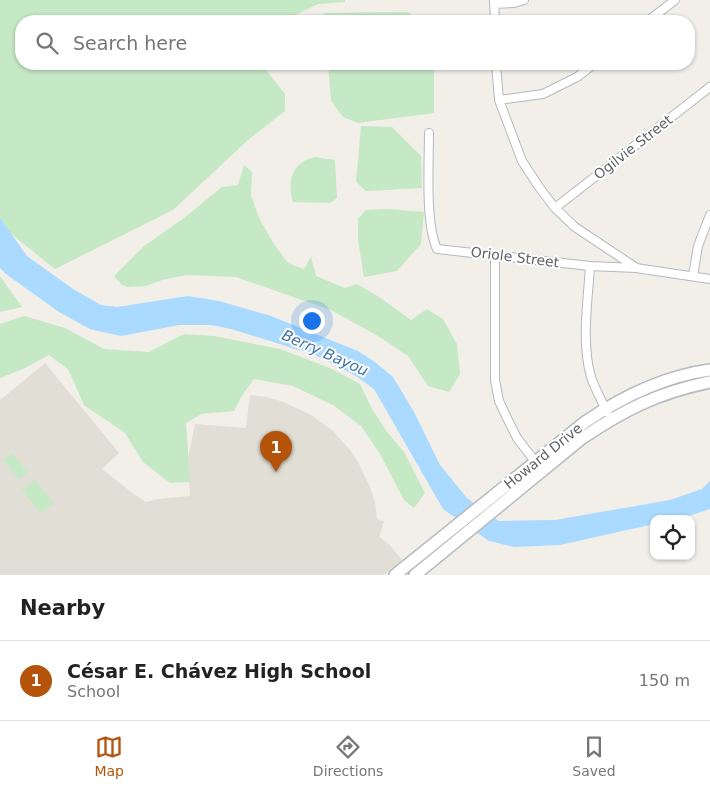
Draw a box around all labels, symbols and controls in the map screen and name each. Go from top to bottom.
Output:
search box [15,15,695,70]
icon: search [33,29,61,57]
text: Search here [73,32,187,54]
street label: Ogilvie Street [590,111,676,183]
street label: Oriole Street [470,244,561,270]
your location [299,308,325,334]
water label: Berry Bayou [279,326,371,380]
street label: Howard Drive [501,420,585,492]
pin: 1 [260,431,292,472]
map controls [650,515,695,560]
button: locate [650,515,695,560]
text: Nearby [20,596,105,620]
text: César E. Chávez High School [67,660,371,682]
text: 1 [30,671,42,690]
text: 150 m [639,671,690,690]
text: School [67,682,120,701]
tab: Map [94,733,124,779]
tab: Directions [313,733,383,779]
tab: Saved [572,733,616,779]

